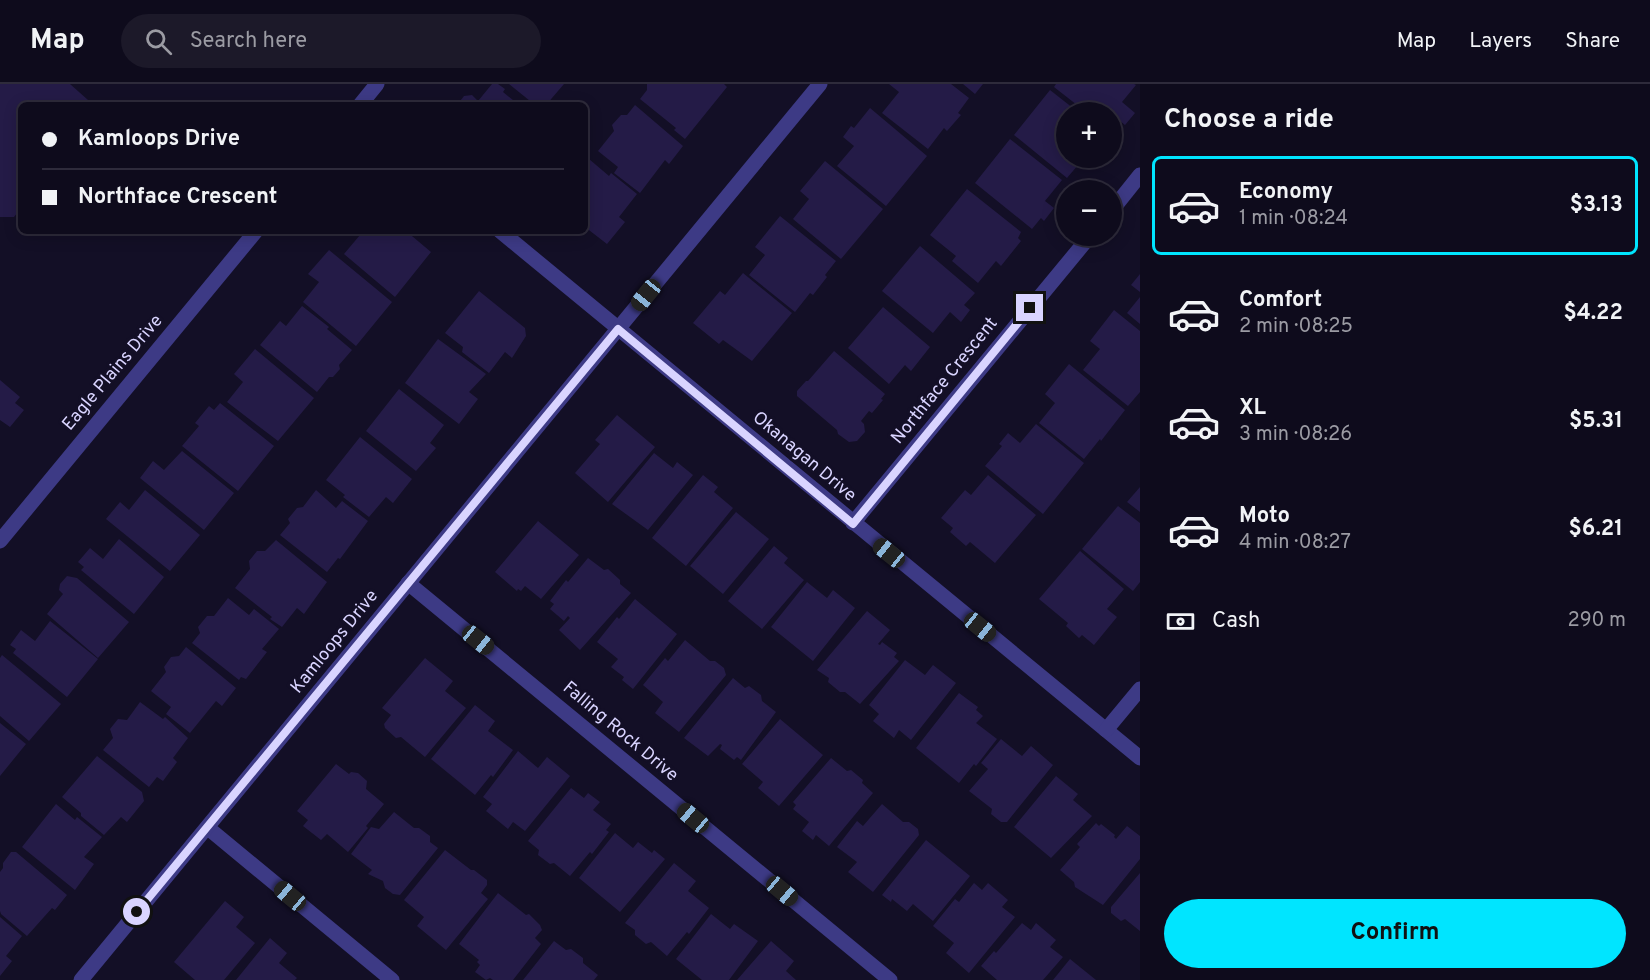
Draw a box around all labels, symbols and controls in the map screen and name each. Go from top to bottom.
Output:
search box [121,14,541,68]
text: Map [30,23,85,59]
icon: search [142,25,175,58]
text: Search here [190,28,307,55]
text: Map [1397,28,1436,55]
text: Layers [1469,28,1532,55]
text: Share [1565,28,1620,55]
map controls [1056,102,1122,246]
button: + [1056,102,1122,168]
text: Choose a ride [1164,103,1334,137]
text: Kamloops Drive [78,126,240,153]
icon: car [1167,179,1221,233]
text: Economy [1239,179,1333,206]
button: − [1056,180,1122,246]
text: Northface Crescent [78,184,277,211]
text: $3.13 [1570,192,1623,219]
text: 1 min · 08:24 [1239,206,1348,232]
car [628,275,664,315]
icon: car [1167,287,1221,341]
text: Comfort [1239,287,1322,314]
route end [1016,294,1043,321]
text: $4.22 [1563,300,1623,327]
street label: Eagle Plains Drive [58,310,168,436]
street label: Northface Crescent [887,313,1003,449]
text: 2 min · 08:25 [1239,314,1353,340]
icon: car [1167,395,1221,449]
text: XL [1239,395,1266,422]
street label: Okanagan Drive [747,407,861,507]
text: $5.31 [1569,408,1623,435]
text: 3 min · 08:26 [1239,422,1352,448]
icon: car [1167,503,1221,557]
text: Moto [1239,503,1290,530]
text: $6.21 [1569,516,1623,543]
text: 4 min · 08:27 [1239,530,1351,556]
car [869,535,909,571]
street label: Kamloops Drive [286,585,384,699]
icon: cash [1164,605,1197,638]
text: Cash [1212,608,1261,635]
text: 290 m [1568,608,1626,634]
car [960,609,1000,645]
car [458,622,498,658]
street label: Falling Rock Drive [557,677,683,787]
car [673,800,713,836]
car [762,873,802,909]
car [270,878,310,914]
route start [123,898,150,925]
button: Confirm [1164,899,1626,968]

